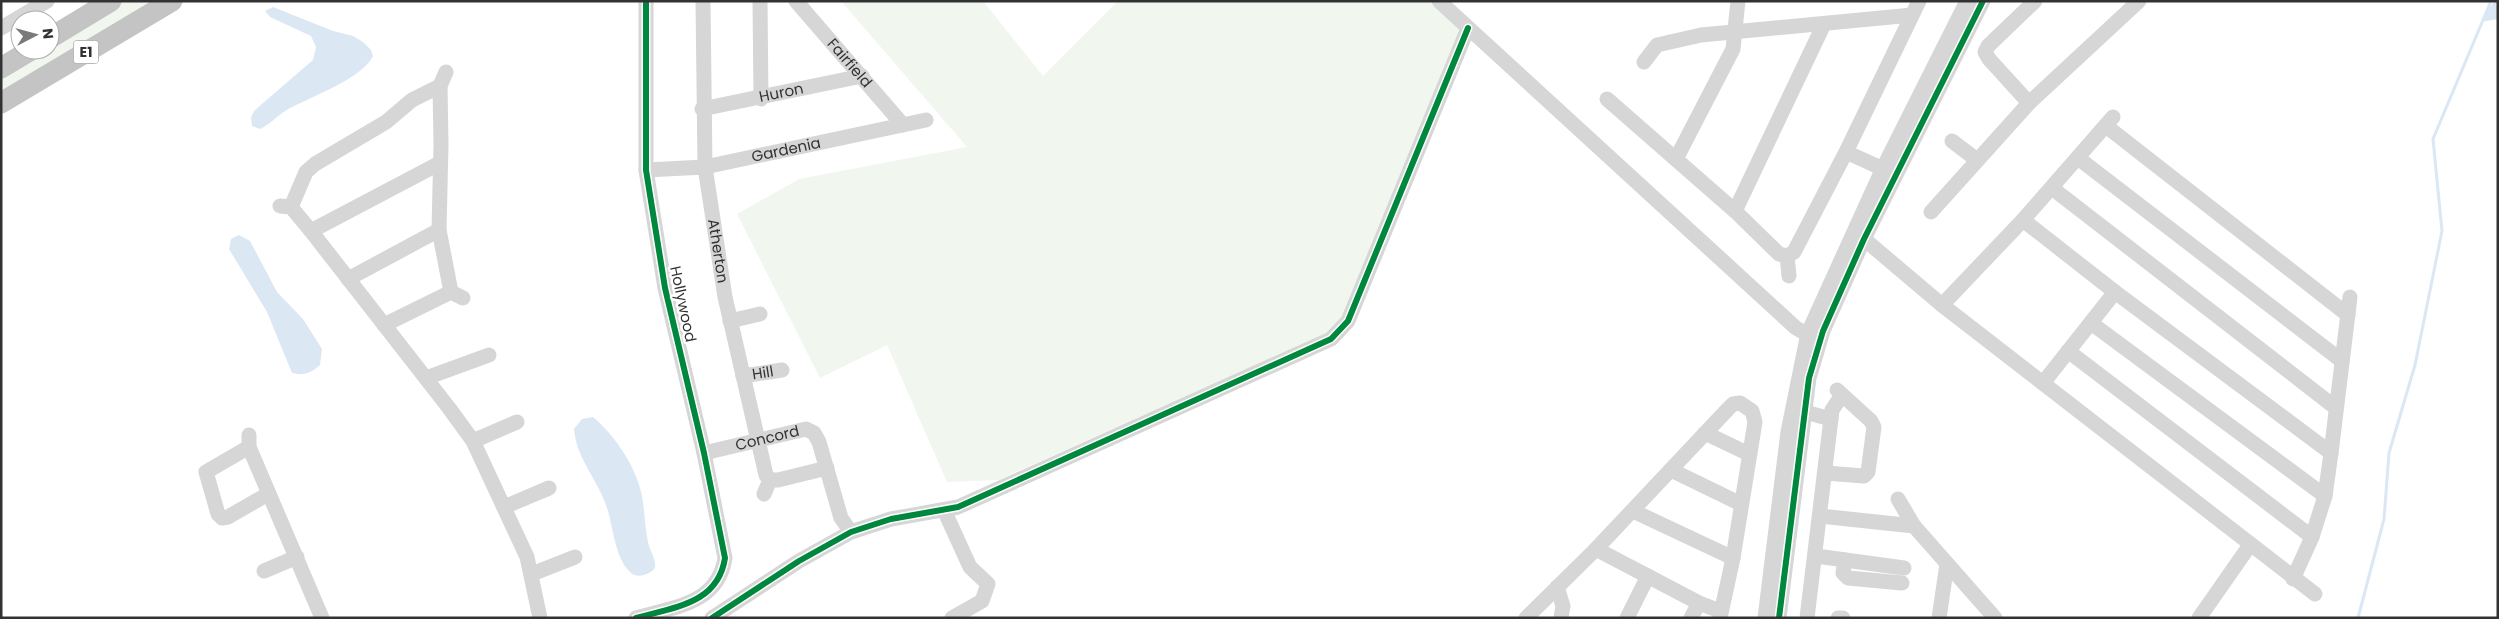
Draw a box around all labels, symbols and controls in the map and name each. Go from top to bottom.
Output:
north arrow [10,10,60,60]
text: N [37,27,58,40]
street label: Fairfield [823,34,877,92]
road number: E1 [74,41,98,64]
street label: Huron [757,77,805,107]
street label: Gardenia [749,132,823,167]
street label: Atherton [703,217,734,285]
street label: Hollywood [665,264,702,344]
street label: Hill [750,360,775,384]
street label: Concord [733,420,801,455]

